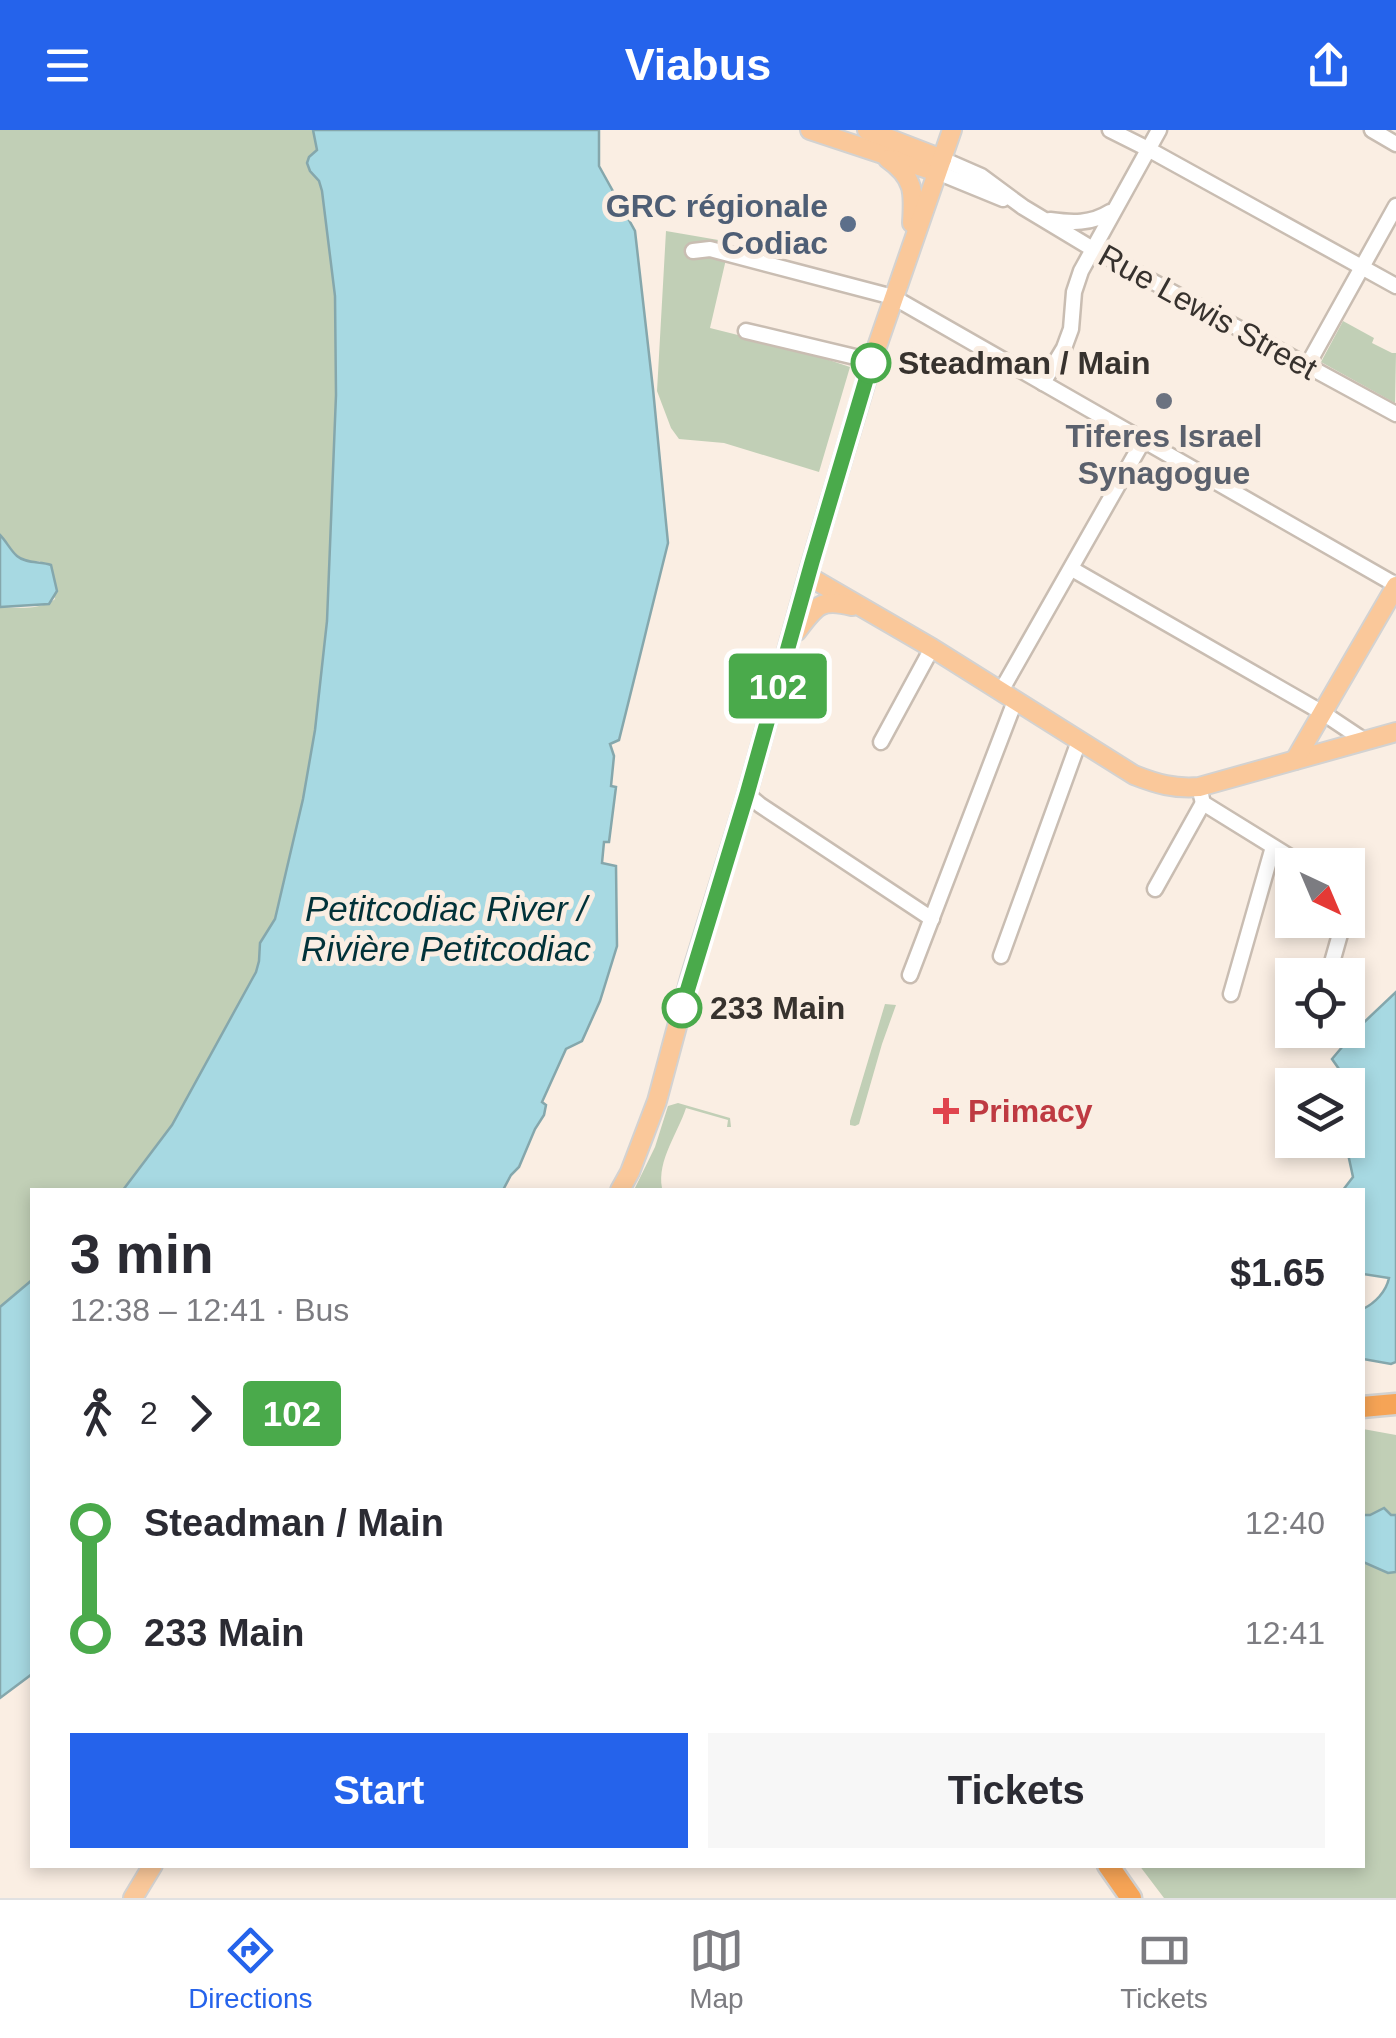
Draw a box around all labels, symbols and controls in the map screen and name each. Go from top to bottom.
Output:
icon: menu [40,38,95,93]
icon: share [1301,38,1356,93]
text: Viabus [625,39,771,90]
place label: GRC régionale Codiac [606,188,828,261]
marker: GRC régionale Codiac [837,213,859,235]
street label: Rue Lewis Street [1093,237,1323,387]
marker: Steadman / Main [852,344,890,382]
place label: Steadman / Main [898,345,1151,381]
marker: Tiferes Israel Synagogue [1153,390,1175,412]
place label: Tiferes Israel Synagogue [1066,418,1262,491]
line badge: 102 [720,654,836,718]
text: 102 [749,667,807,706]
north arrow [1275,848,1365,938]
map controls [1275,848,1365,1158]
water label: Petitcodiac River / Rivière Petitcodiac [301,889,591,968]
button: locate [1275,958,1365,1048]
marker: 233 Main [663,989,701,1027]
place label: 233 Main [710,990,845,1026]
button: layers [1275,1068,1365,1158]
place label: Primacy [968,1093,1093,1129]
marker: Primacy [933,1098,959,1124]
text: 3 min [70,1223,214,1285]
text: $1.65 [1230,1252,1325,1294]
text: 12:38 – 12:41 · Bus [70,1292,349,1328]
icon: walk [70,1386,125,1441]
icon: forward [173,1386,228,1441]
text: 102 [263,1394,321,1433]
text: 2 [140,1395,158,1431]
text: Steadman / Main [144,1502,444,1544]
text: 12:40 [1245,1505,1325,1541]
text: 233 Main [144,1612,305,1654]
text: 12:41 [1245,1615,1325,1651]
button: Start [70,1733,688,1848]
button: Tickets [708,1733,1325,1848]
tab: Directions [188,1923,313,2015]
tab: Map [689,1923,744,2015]
tab: Tickets [1120,1923,1208,2015]

